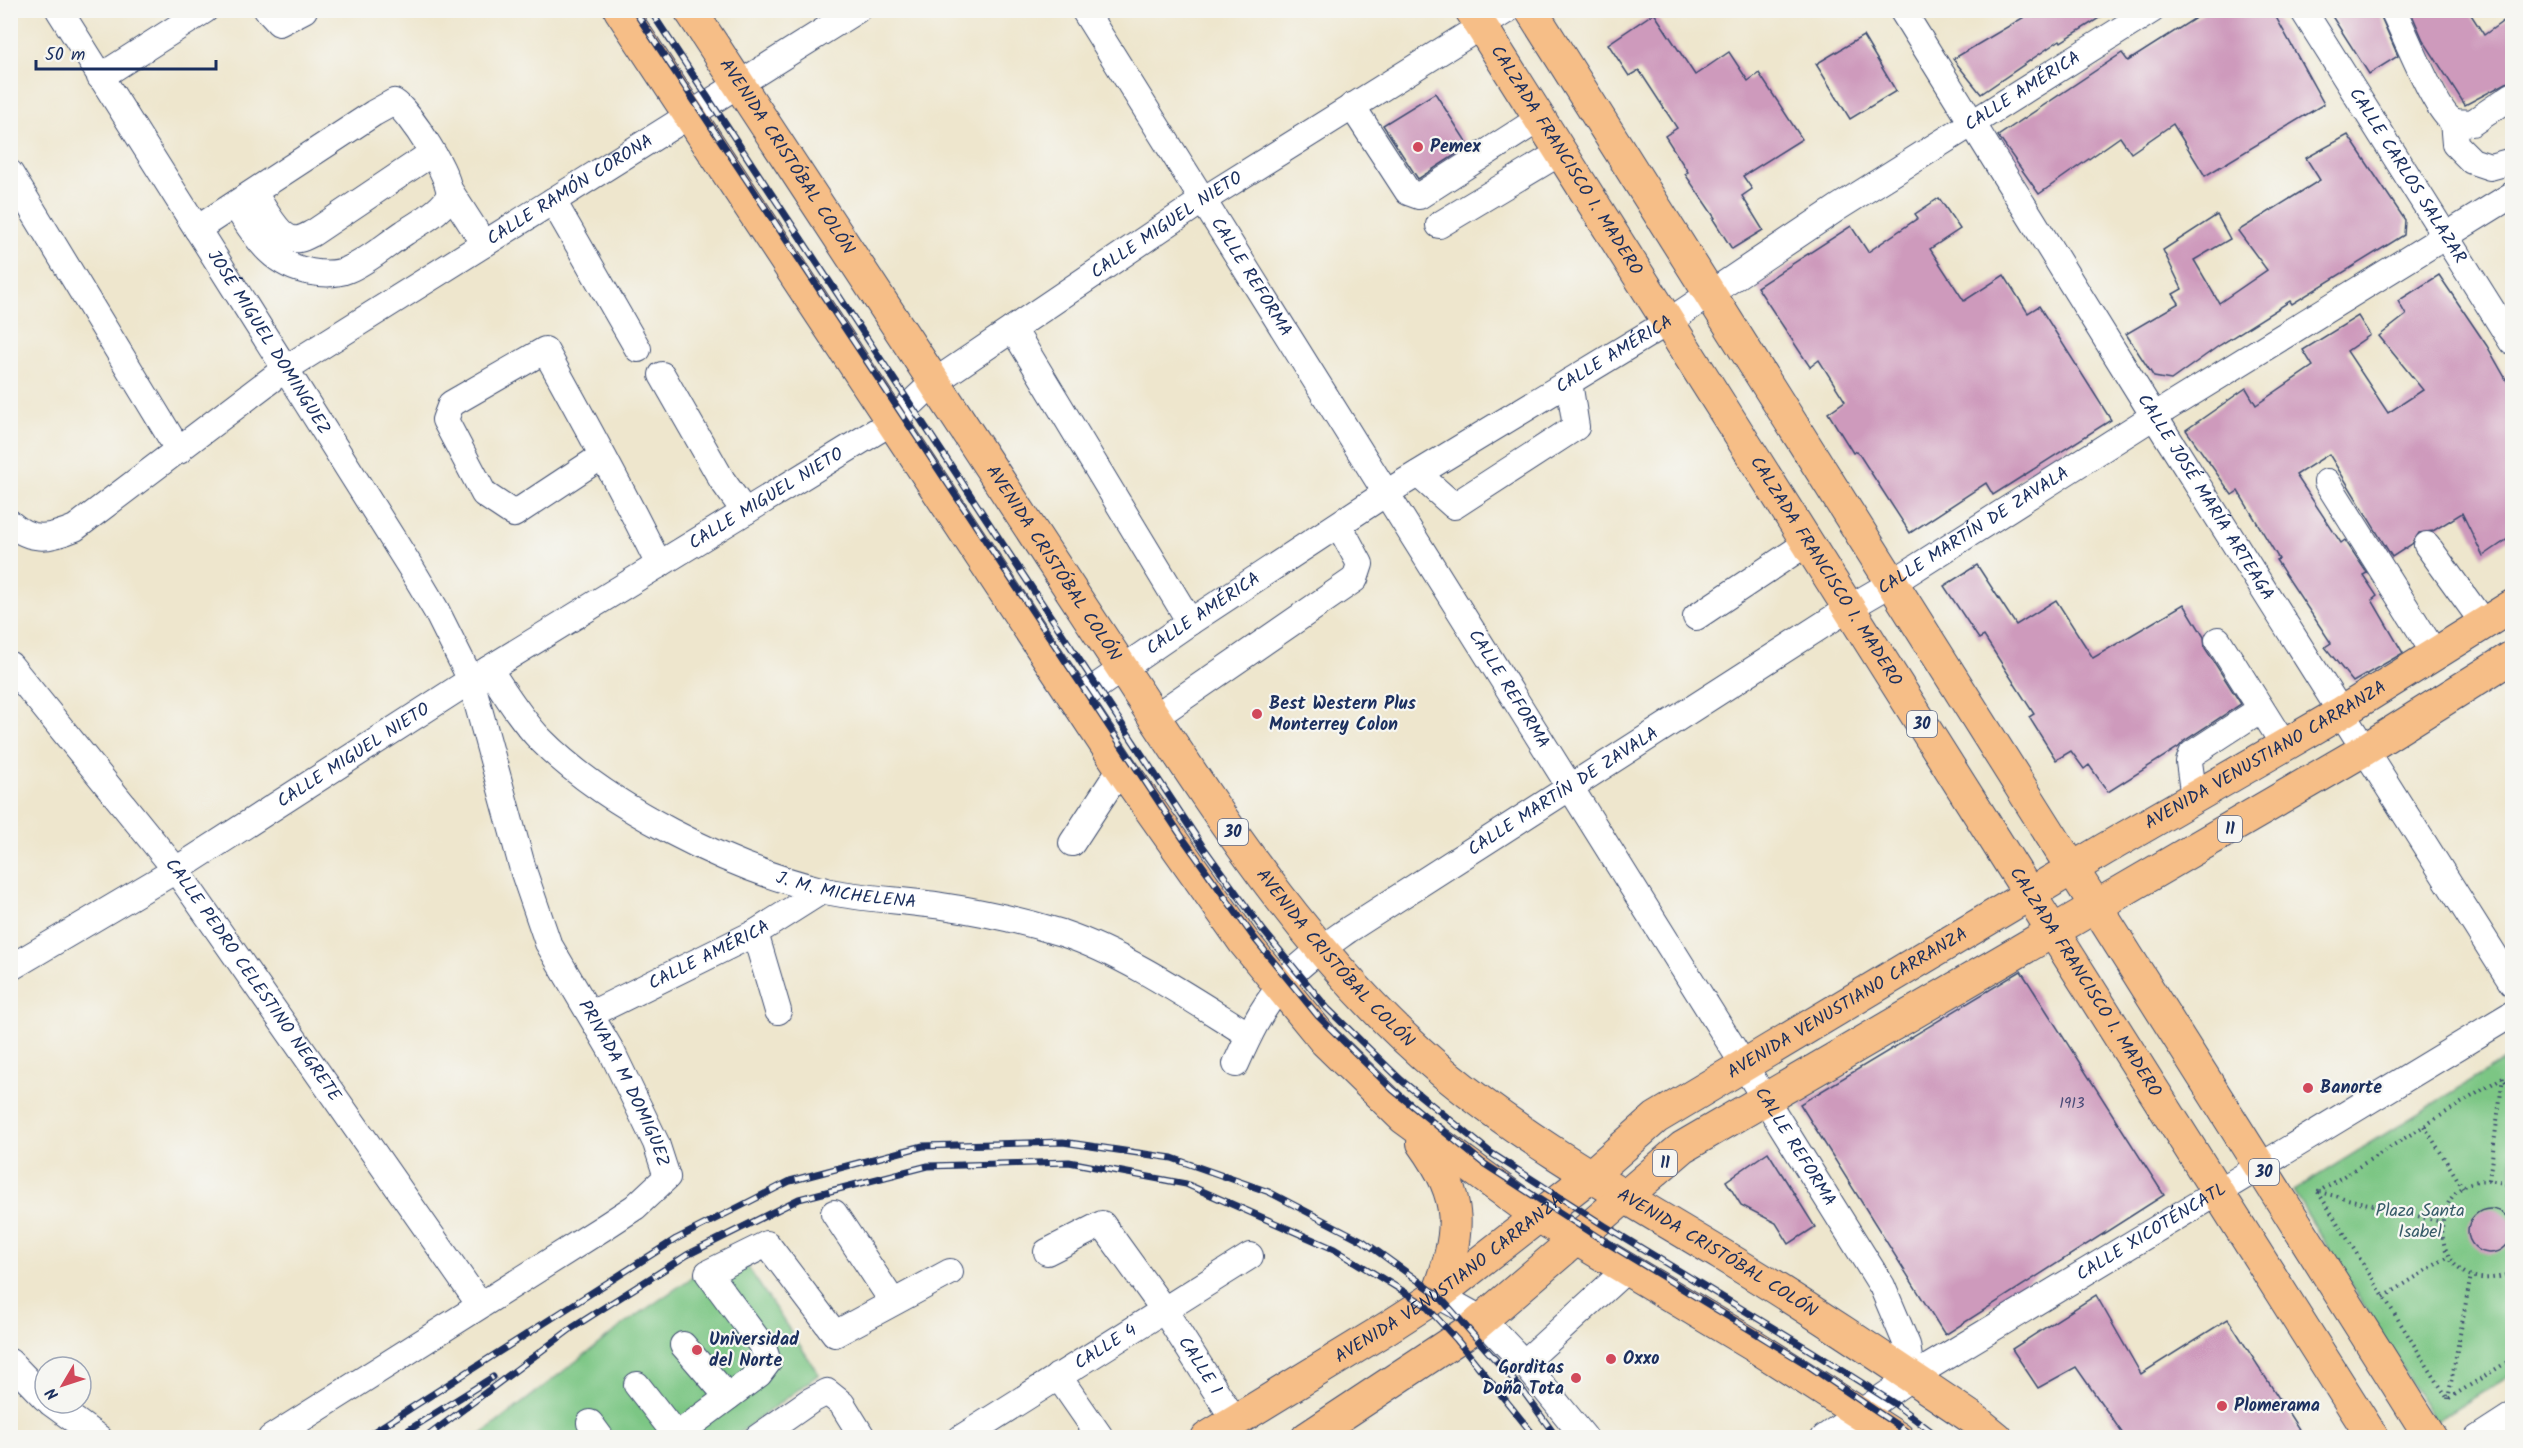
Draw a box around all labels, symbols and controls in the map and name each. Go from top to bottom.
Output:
scale bar [36,33,216,71]
street label: CALZADA FRANCISCO I. MADERO [1482,40,1650,281]
text: 50 m [45,41,85,70]
street label: CALLE AMÉRICA [1959,44,2087,139]
street label: AVENIDA CRISTÓBAL COLÓN [712,53,862,261]
street label: CALLE CARLOS SALAZAR [2341,82,2474,269]
street label: CALLE RAMÓN CORONA [481,127,659,253]
place label: Pemex [1430,133,1481,162]
marker: Pemex [1411,140,1425,154]
street label: CALLE MIGUEL NIETO [1085,164,1248,287]
street label: CALLE REFORMA [1203,212,1299,343]
street label: JOSÉ MIGUEL DOMINGUEZ [199,244,338,441]
street label: CALLE AMÉRICA [1550,308,1679,401]
street label: CALLE JOSÉ MARÍA ARTEAGA [2129,388,2282,607]
street label: CALLE MIGUEL NIETO [683,440,849,558]
street label: CALZADA FRANCISCO I. MADERO [1742,451,1909,692]
street label: AVENIDA CRISTÓBAL COLÓN [978,459,1129,667]
street label: CALLE MARTÍN DE ZAVALA [1872,459,2075,603]
street label: CALLE AMÉRICA [1140,565,1267,663]
street label: CALLE REFORMA [1460,624,1557,755]
street label: AVENIDA VENUSTIANO CARRANZA [2139,673,2392,838]
place label: Best Western Plus Monterrey Colon [1269,690,1417,740]
street label: CALLE MIGUEL NIETO [271,695,436,816]
marker: Best Western Plus Monterrey Colon [1250,707,1264,721]
road number: 30 [1907,711,1937,737]
street label: CALLE MARTÍN DE ZAVALA [1462,719,1665,864]
road number: 11 [2218,816,2242,842]
road number: 30 [1218,819,1248,845]
street label: CALLE PEDRO CELESTINO NEGRETE [157,852,349,1108]
street label: CALZADA FRANCISCO I. MADERO [2001,861,2169,1103]
street label: J. M. MICHELENA [772,863,918,917]
street label: AVENIDA CRISTÓBAL COLÓN [1248,863,1421,1055]
street label: CALLE AMÉRICA [643,912,776,998]
street label: AVENIDA VENUSTIANO CARRANZA [1722,920,1973,1087]
street label: PRIVADA M DOMIGUEZ [570,994,677,1171]
place label: Banorte [2320,1074,2382,1103]
street label: CALLE REFORMA [1747,1081,1844,1212]
marker: Banorte [2301,1081,2315,1095]
house number: 1913 [2059,1092,2085,1116]
road number: 11 [1653,1150,1677,1176]
road number: 30 [2249,1159,2279,1185]
street label: CALLE XICOTÉNCATL [2071,1175,2232,1289]
street label: AVENIDA CRISTÓBAL COLÓN [1611,1181,1823,1326]
street label: AVENIDA VENUSTIANO CARRANZA [1329,1187,1570,1371]
park label: Plaza Santa Isabel [2375,1197,2465,1247]
street label: CALLE 4 [1069,1316,1143,1378]
place label: Universidad del Norte [709,1326,799,1376]
street label: CALLE 1 [1170,1331,1229,1401]
marker: Universidad del Norte [690,1343,704,1357]
place label: Oxxo [1623,1345,1659,1374]
marker: Oxxo [1604,1352,1618,1366]
place label: Gorditas Doña Tota [1482,1354,1565,1404]
north arrow [33,1355,93,1415]
marker: Gorditas Doña Tota [1569,1371,1583,1385]
text: N [40,1382,65,1405]
place label: Plomerama [2234,1392,2320,1421]
marker: Plomerama [2215,1399,2229,1413]

